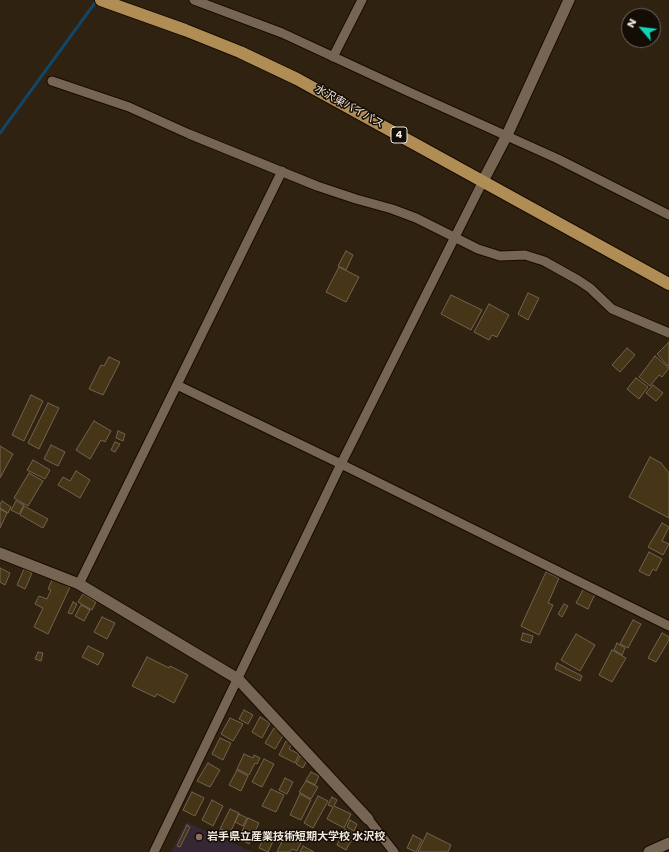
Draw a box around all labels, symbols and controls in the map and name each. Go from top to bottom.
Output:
north arrow [621,8,661,48]
text: N [622,15,640,30]
street label: 水沢東バイパス [312,83,386,131]
road number: 4 [391,127,407,143]
place label: 岩手県立産業技術短期大学校 水沢校 [207,830,385,844]
marker: 岩手県立産業技術短期大学校 水沢校 [194,832,204,842]

